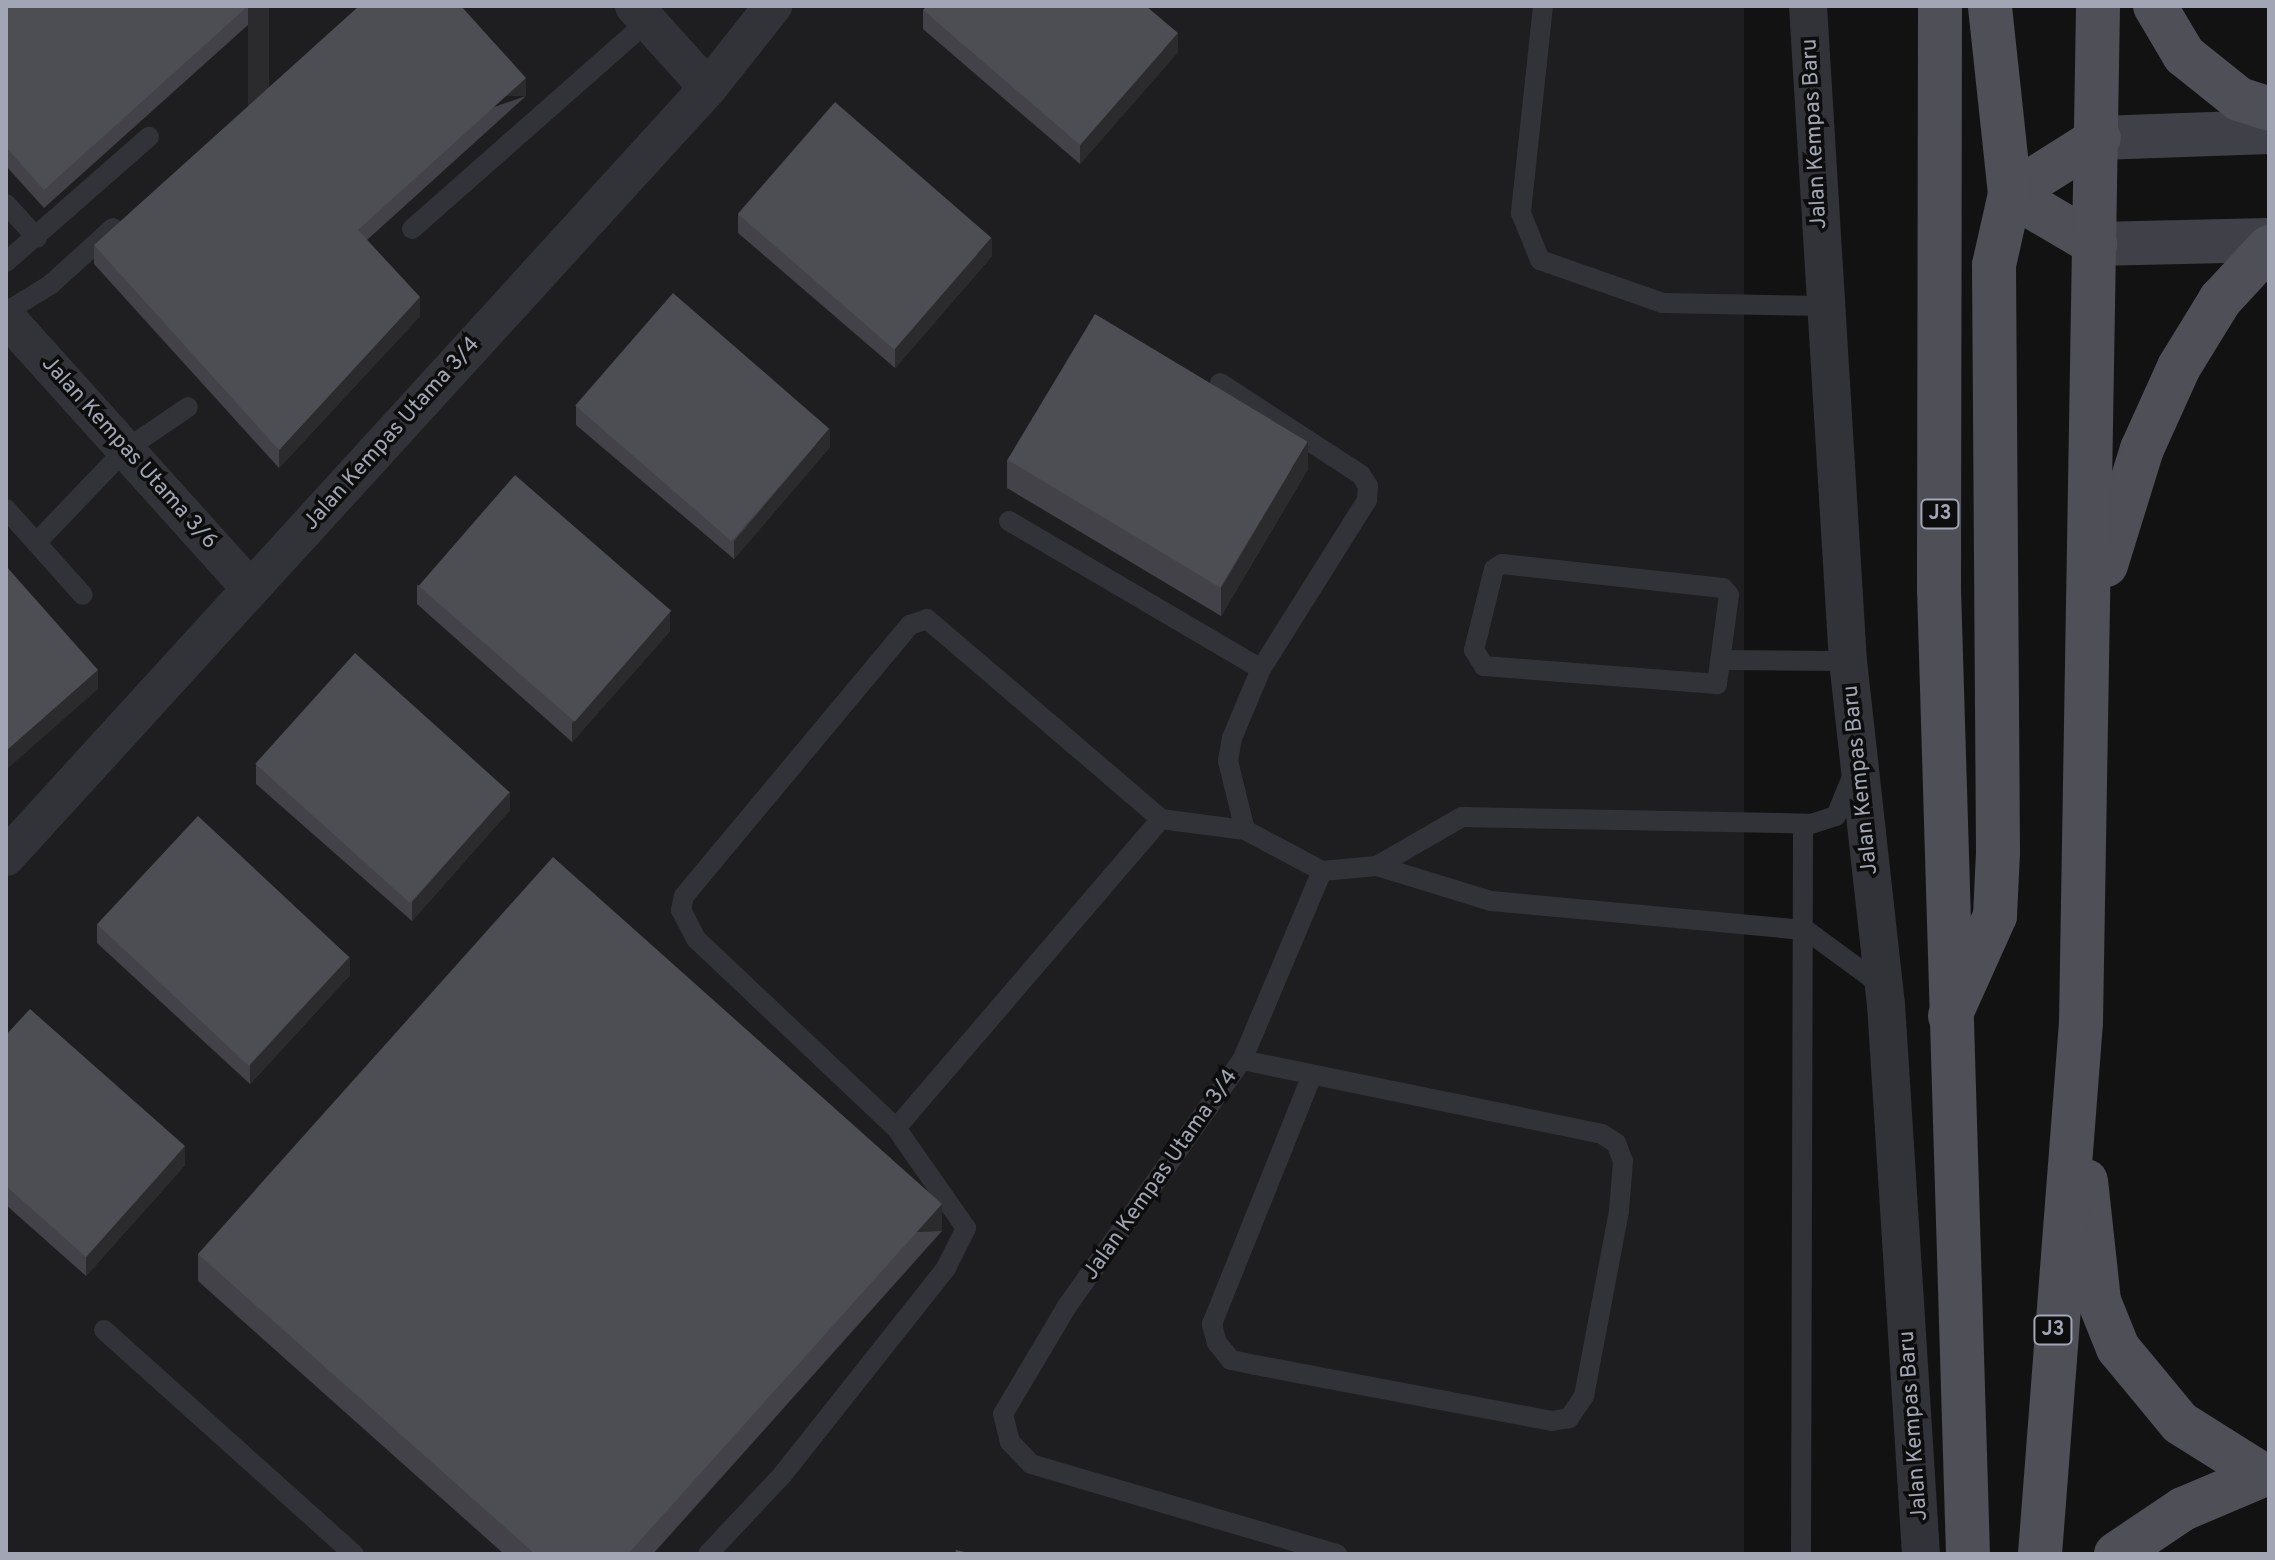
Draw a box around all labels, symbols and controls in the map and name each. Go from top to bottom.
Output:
street label: Jalan Kempas Baru [1797,38,1833,230]
street label: Jalan Kempas Utama 3/4 [298,332,486,536]
street label: Jalan Kempas Utama 3/6 [35,351,223,555]
road number: J3 [1920,498,1960,530]
street label: Jalan Kempas Baru [1838,684,1884,876]
street label: Jalan Kempas Utama 3/4 [1078,1065,1244,1285]
road number: J3 [2033,1314,2073,1346]
street label: Jalan Kempas Baru [1894,1330,1934,1522]

